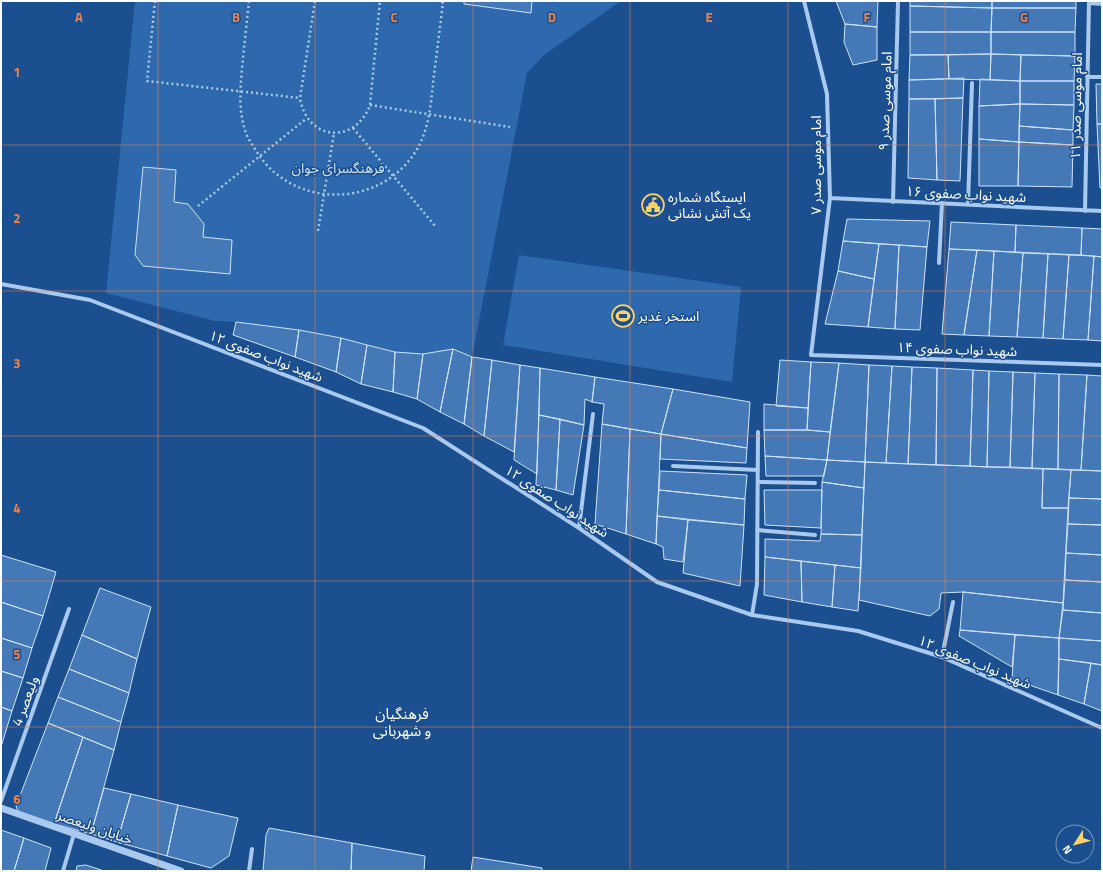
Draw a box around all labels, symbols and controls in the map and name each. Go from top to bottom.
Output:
text: A [75,7,83,27]
text: B [232,7,240,27]
text: C [390,7,398,27]
text: D [548,7,556,27]
text: E [705,7,713,27]
text: F [864,7,871,27]
text: G [1020,7,1028,27]
street label: امام موسی صدر ۹ [872,51,898,151]
street label: امام موسی صدر ۱۱ [1064,52,1088,160]
text: 1 [13,62,21,82]
street label: امام موسی صدر ۷ [805,115,827,215]
park label: فرهنگسرای جوان [291,157,385,178]
street label: شهید نواب صفوی ۱۶ [905,180,1027,207]
place label: ایستگاه شماره یک آتش نشانی [668,186,751,223]
public building icon: ایستگاه شماره یک آتش نشانی [640,192,666,218]
text: 2 [13,208,21,228]
sports icon: استخر غدیر [610,303,636,329]
place label: استخر غدیر [637,305,699,326]
street label: شهید نواب صفوی ۱۲ [206,324,326,387]
street label: شهید نواب صفوی ۱۴ [896,336,1018,361]
text: 3 [13,353,21,373]
street label: شهید نواب صفوی ۱۲ [501,459,614,542]
text: 4 [13,498,21,518]
street label: شهید نواب صفوی ۱۲ [915,629,1035,694]
text: 5 [13,644,21,664]
street label: ولیعصر 4 [6,673,43,729]
district label: فرهنگیان و شهربانی [373,702,431,742]
text: 6 [13,789,21,809]
street label: خیابان ولیعصر [53,803,136,849]
north arrow [1055,824,1095,864]
text: N [1058,842,1076,858]

